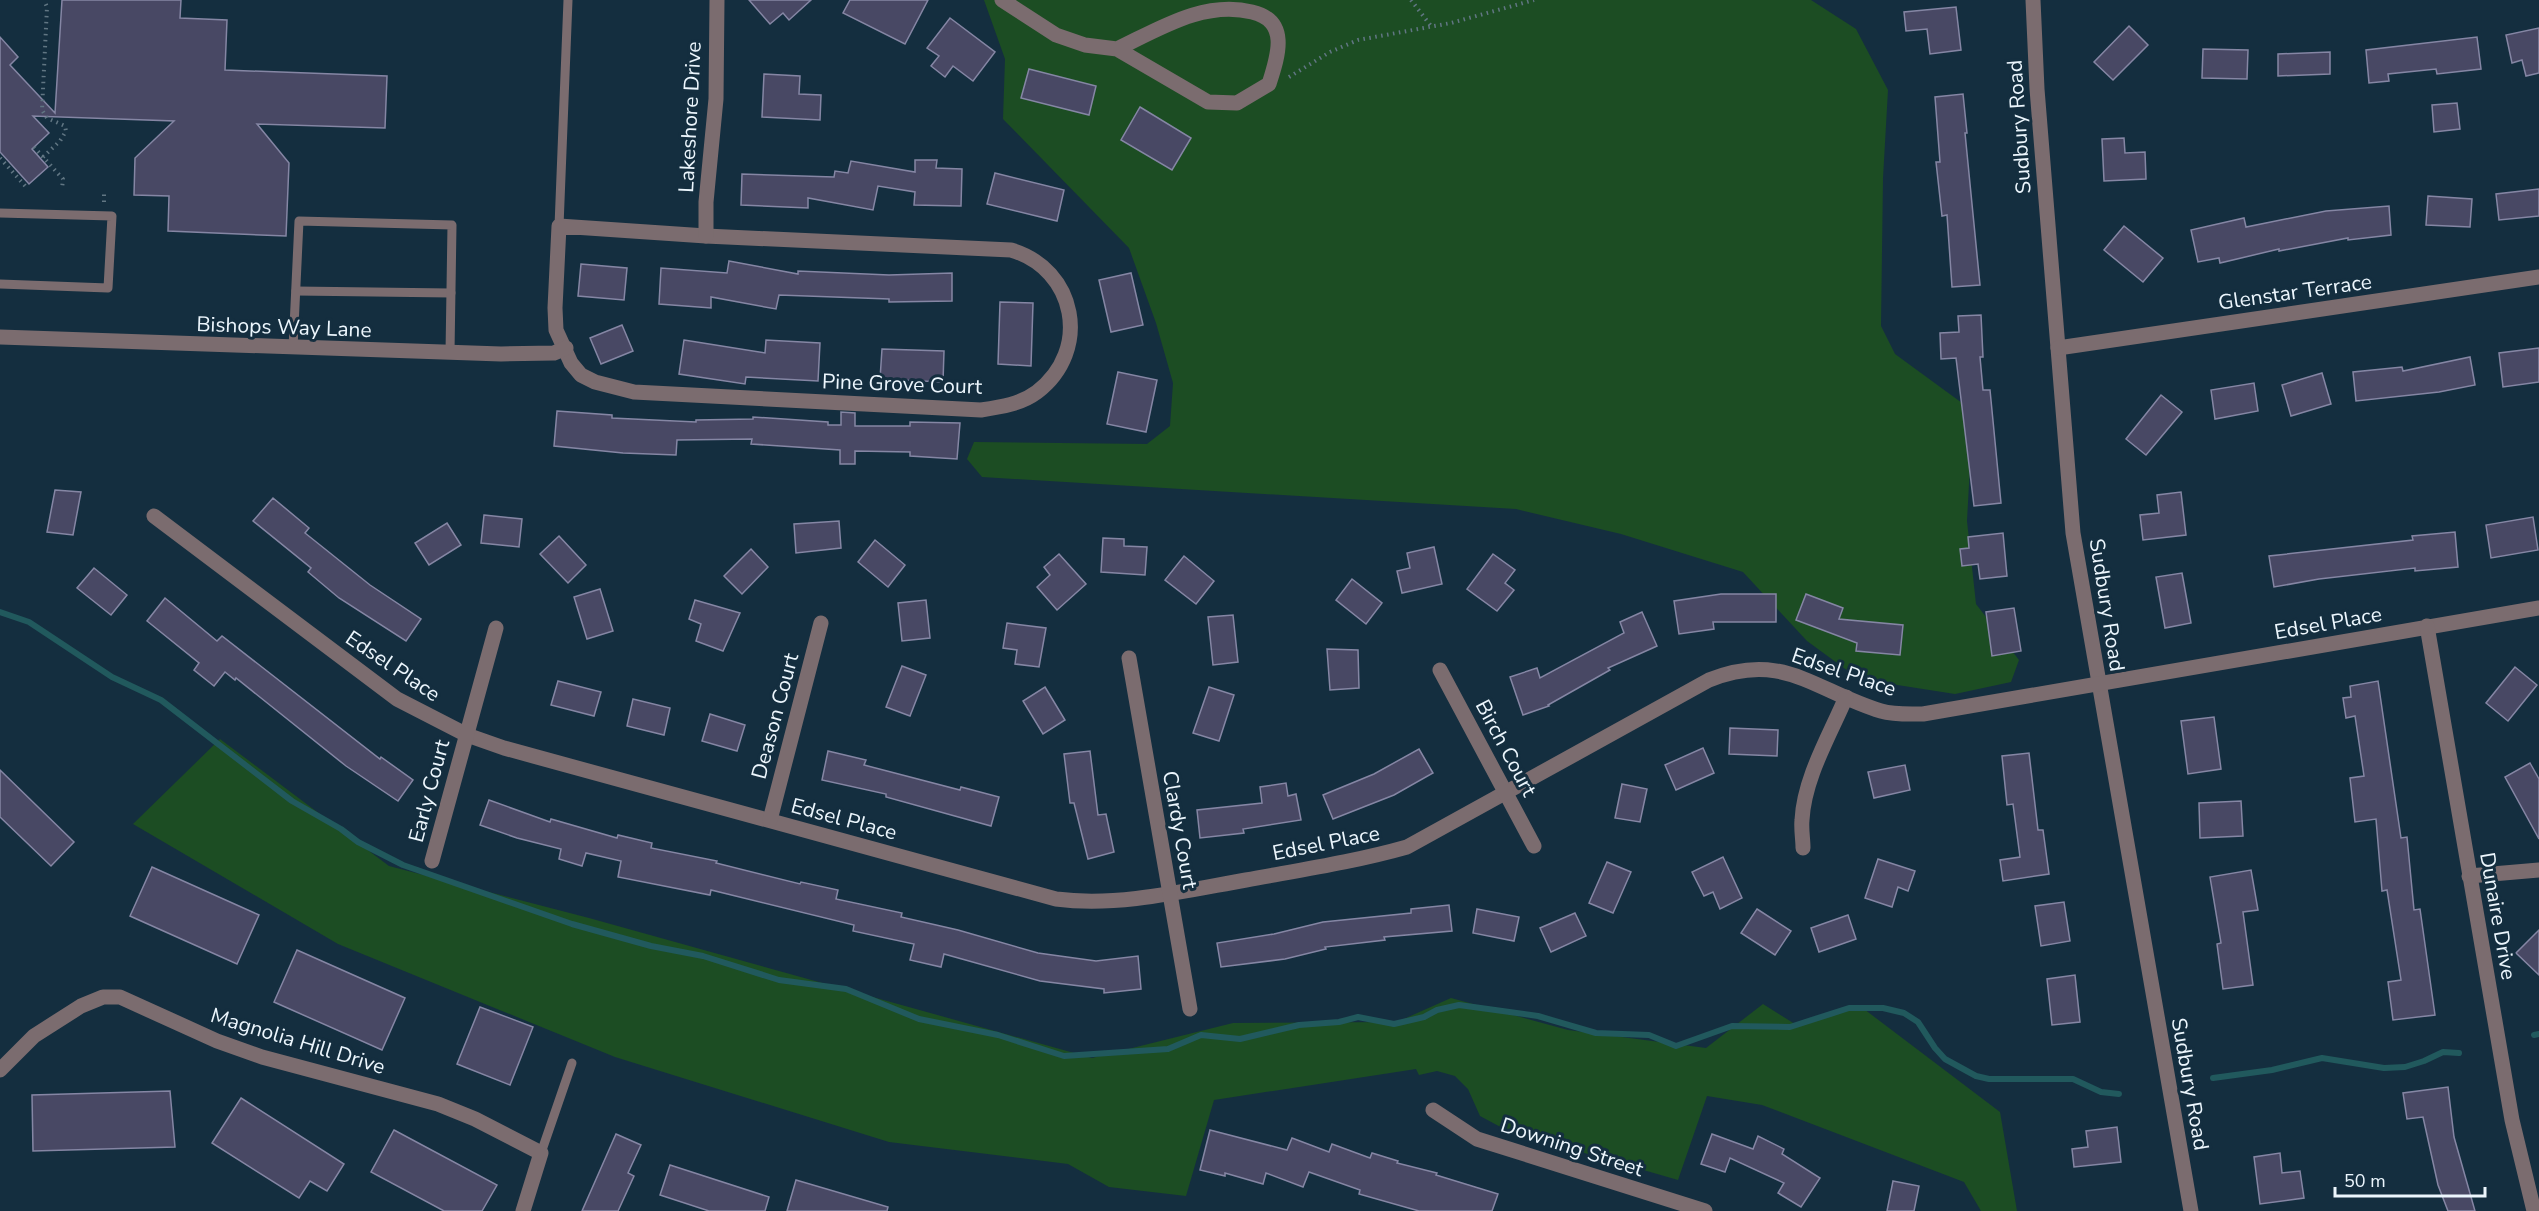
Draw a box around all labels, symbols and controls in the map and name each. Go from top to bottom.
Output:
street label: Lakeshore Drive [672,41,708,193]
street label: Sudbury Road [2000,59,2038,195]
street label: Glenstar Terrace [2216,267,2374,317]
street label: Bishops Way Lane [196,310,372,344]
street label: Pine Grove Court [821,367,983,401]
street label: Sudbury Road [2083,537,2131,673]
street label: Edsel Place [2272,600,2384,646]
street label: Edsel Place [340,624,446,708]
street label: Edsel Place [1788,641,1900,703]
street label: Deason Court [745,649,805,782]
street label: Birch Court [1469,695,1543,802]
street label: Early Court [402,736,456,845]
street label: Clardy Court [1156,769,1204,892]
street label: Edsel Place [788,791,900,847]
street label: Edsel Place [1270,819,1382,867]
street label: Dunaire Drive [2473,850,2523,982]
street label: Magnolia Hill Drive [207,1001,389,1081]
street label: Sudbury Road [2165,1016,2215,1152]
street label: Downing Street [1497,1111,1648,1183]
scale bar [2335,1160,2485,1198]
text: 50 m [2344,1169,2386,1193]

